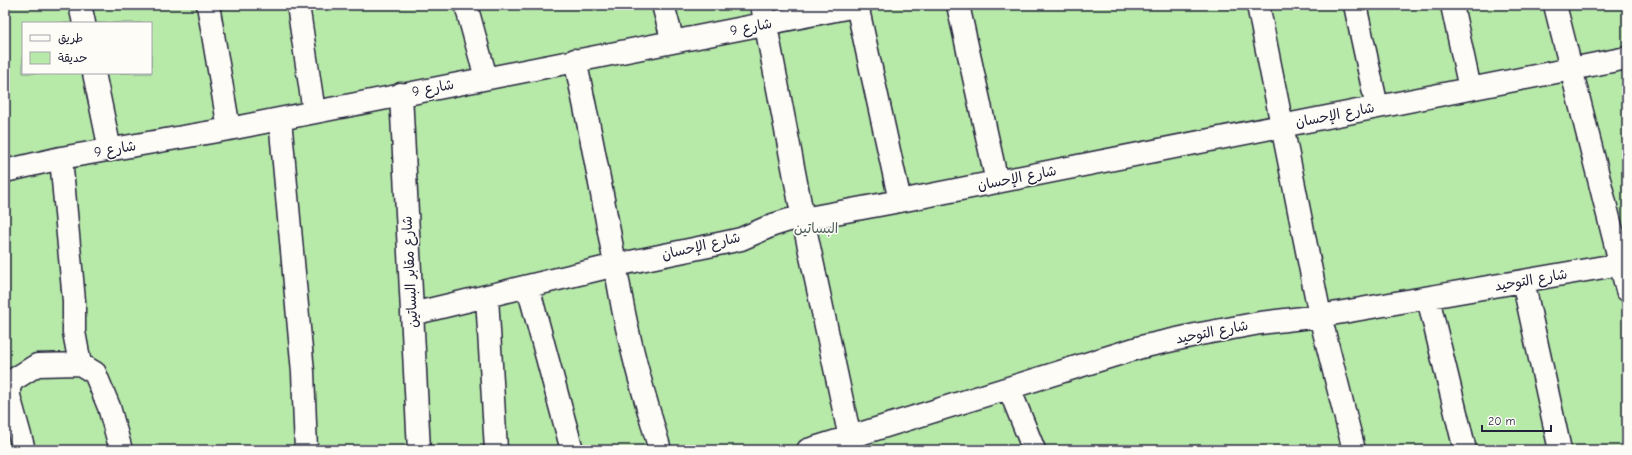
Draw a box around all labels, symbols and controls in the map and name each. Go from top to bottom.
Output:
street label: شارع 9 [729,15,774,40]
legend [22,22,152,74]
text: طريق [58,31,83,45]
text: حديقة [58,51,87,65]
street label: شارع 9 [411,76,456,101]
street label: شارع الإحسان [1294,99,1376,132]
street label: شارع 9 [93,137,138,162]
street label: شارع الإحسان [976,162,1058,195]
street label: شارع مقابر البساتين [399,215,422,328]
park label: البساتين [794,220,838,237]
street label: شارع الإحسان [660,229,742,264]
street label: شارع التوحيد [1493,265,1569,296]
street label: شارع التوحيد [1174,317,1250,348]
scale bar [1482,407,1551,433]
text: 20 m [1488,414,1516,428]

